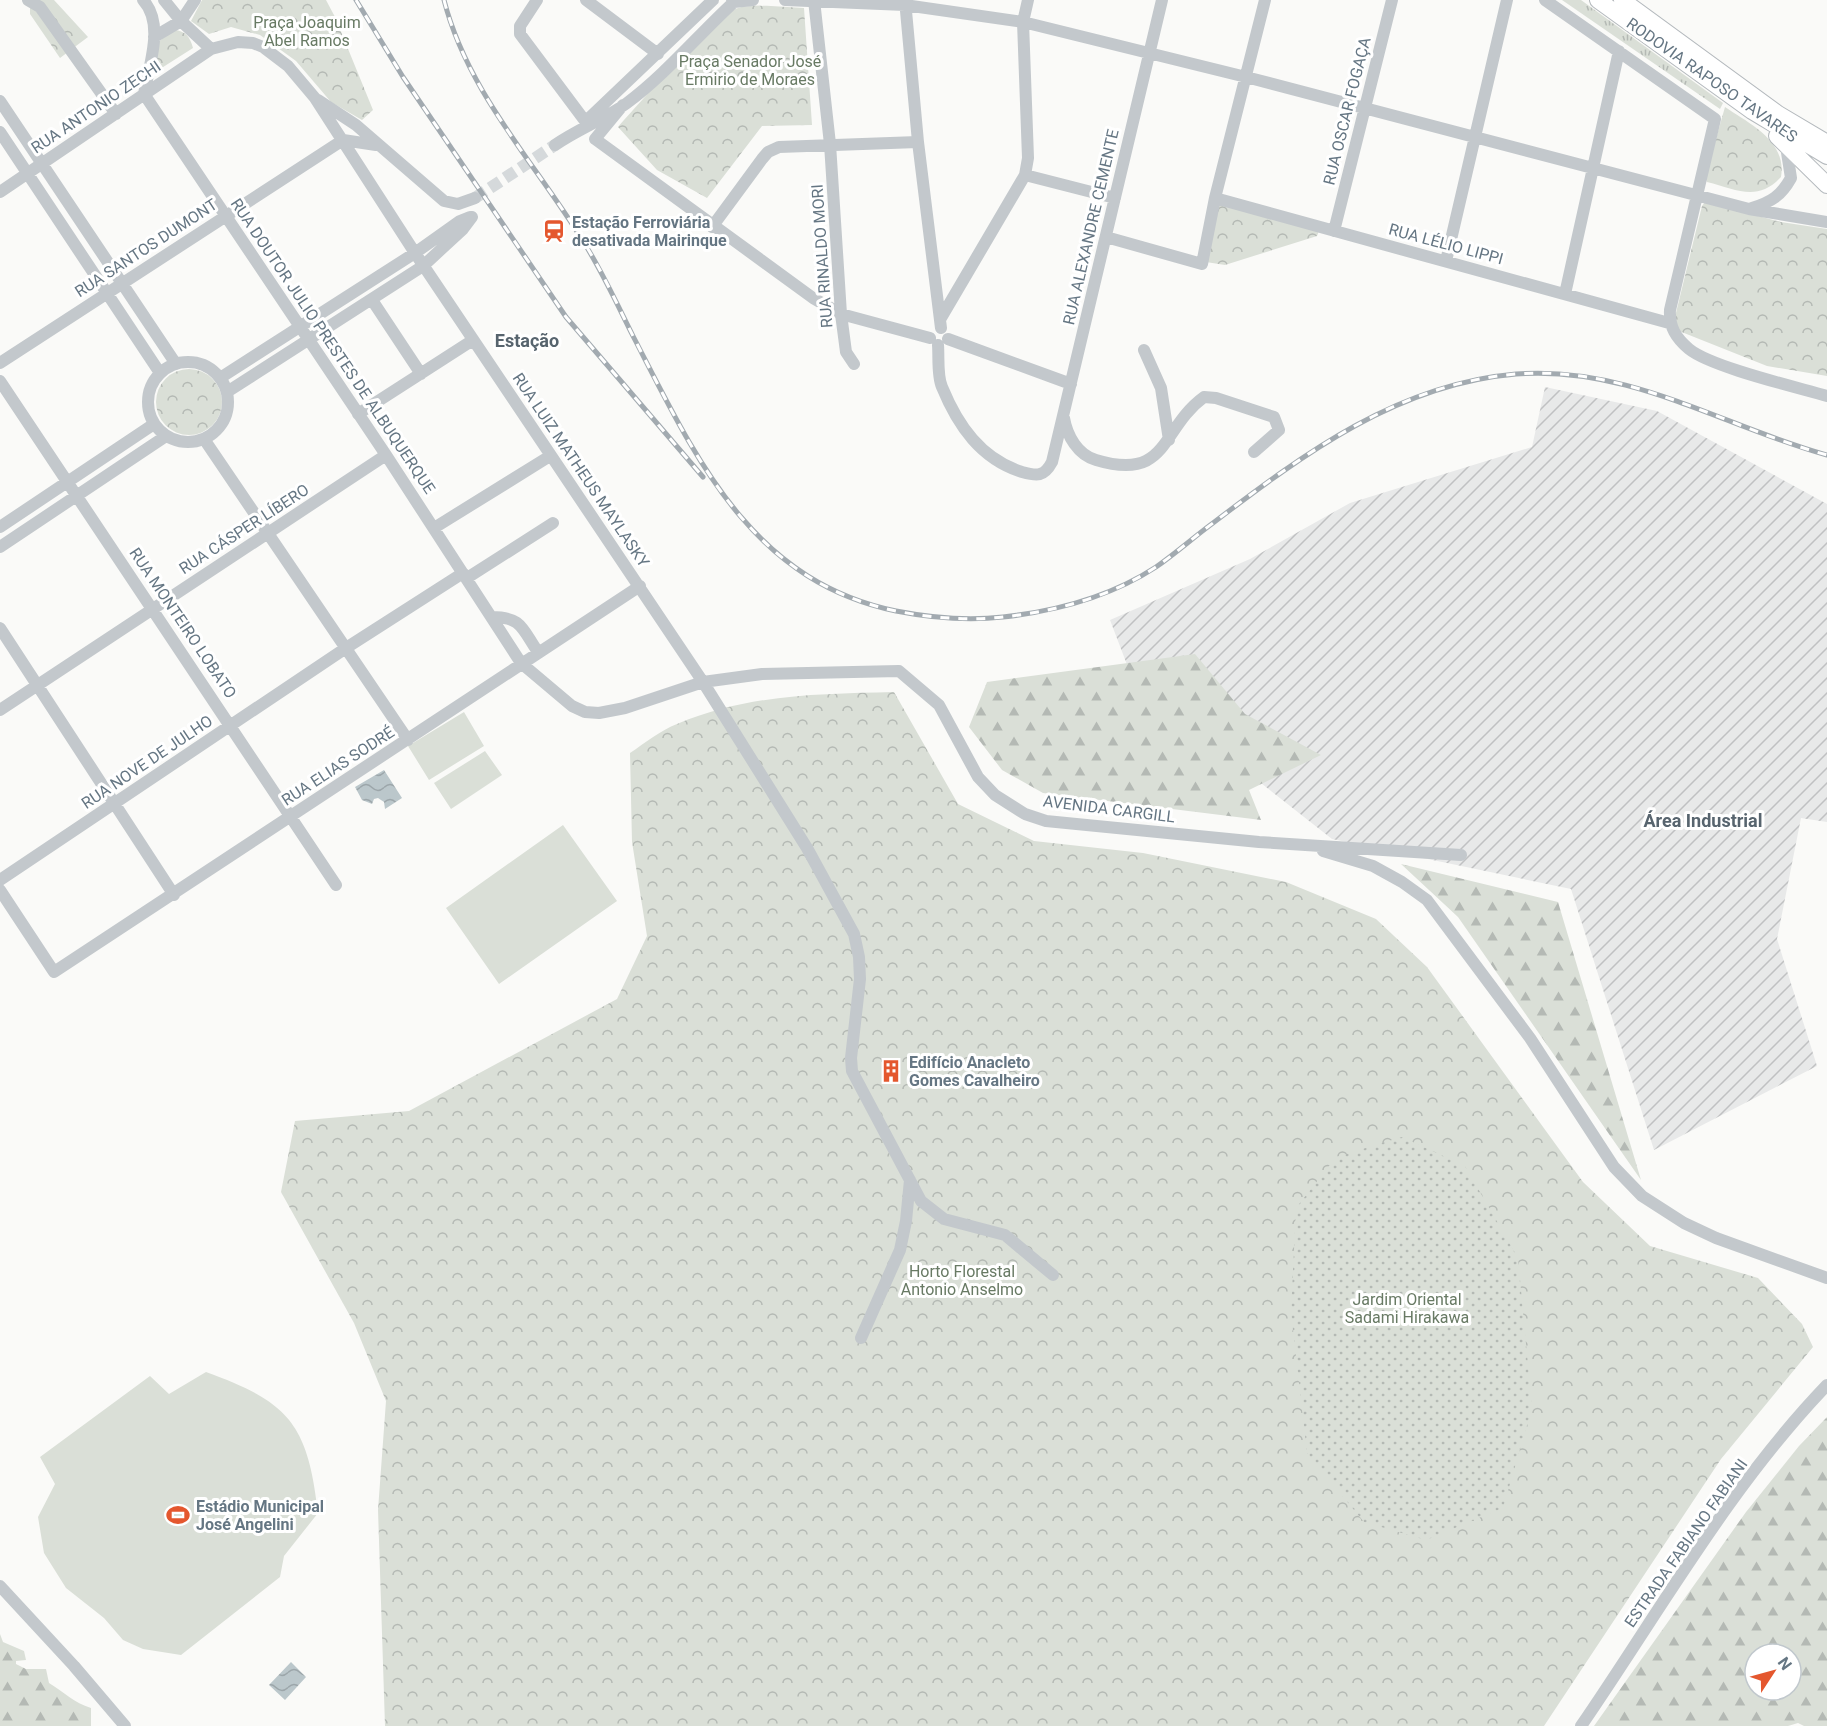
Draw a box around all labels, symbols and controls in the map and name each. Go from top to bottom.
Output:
park label: Praça Joaquim Abel Ramos [253,13,361,50]
street label: RODOVIA RAPOSO TAVARES [1623,14,1801,146]
street label: RUA OSCAR FOGAÇA [1319,35,1375,187]
park label: Praça Senador José Ermirio de Moraes [679,52,821,89]
street label: RUA ANTONIO ZECHI [28,57,164,157]
street label: RUA ALEXANDRE CEMENTE [1059,127,1123,327]
street label: RUA RINALDO MORI [808,184,836,328]
street label: RUA SANTOS DUMONT [71,195,221,301]
street label: RUA DOUTOR JULIO PRESTES DE ALBUQUERQUE [227,195,439,497]
place label: Estação Ferroviária desativada Mairinque [572,213,727,250]
station icon: Estação Ferroviária desativada Mairinque [541,218,567,244]
street label: RUA LÉLIO LIPPI [1387,220,1505,268]
district label: Estação [495,330,559,351]
street label: RUA LUIZ MATHEUS MAYLASKY [509,369,653,571]
street label: RUA CÁSPER LÍBERO [176,480,312,578]
street label: RUA MONTEIRO LOBATO [126,544,240,702]
street label: RUA NOVE DE JULHO [78,711,216,813]
street label: RUA ELIAS SODRÉ [278,722,398,810]
street label: AVENIDA CARGILL [1042,791,1176,827]
district label: Área Industrial [1643,810,1763,831]
place label: Edifício Anacleto Gomes Cavalheiro [909,1053,1040,1090]
building icon: Edifício Anacleto Gomes Cavalheiro [878,1058,904,1084]
park label: Horto Florestal Antonio Anselmo [901,1262,1023,1299]
park label: Jardim Oriental Sadami Hirakawa [1345,1290,1469,1327]
street label: ESTRADA FABIANO FABIANI [1621,1455,1751,1631]
place label: Estádio Municipal José Angelini [196,1497,324,1534]
sports icon: Estádio Municipal José Angelini [165,1502,191,1528]
north arrow [1743,1642,1803,1702]
text: N [1774,1653,1796,1674]

